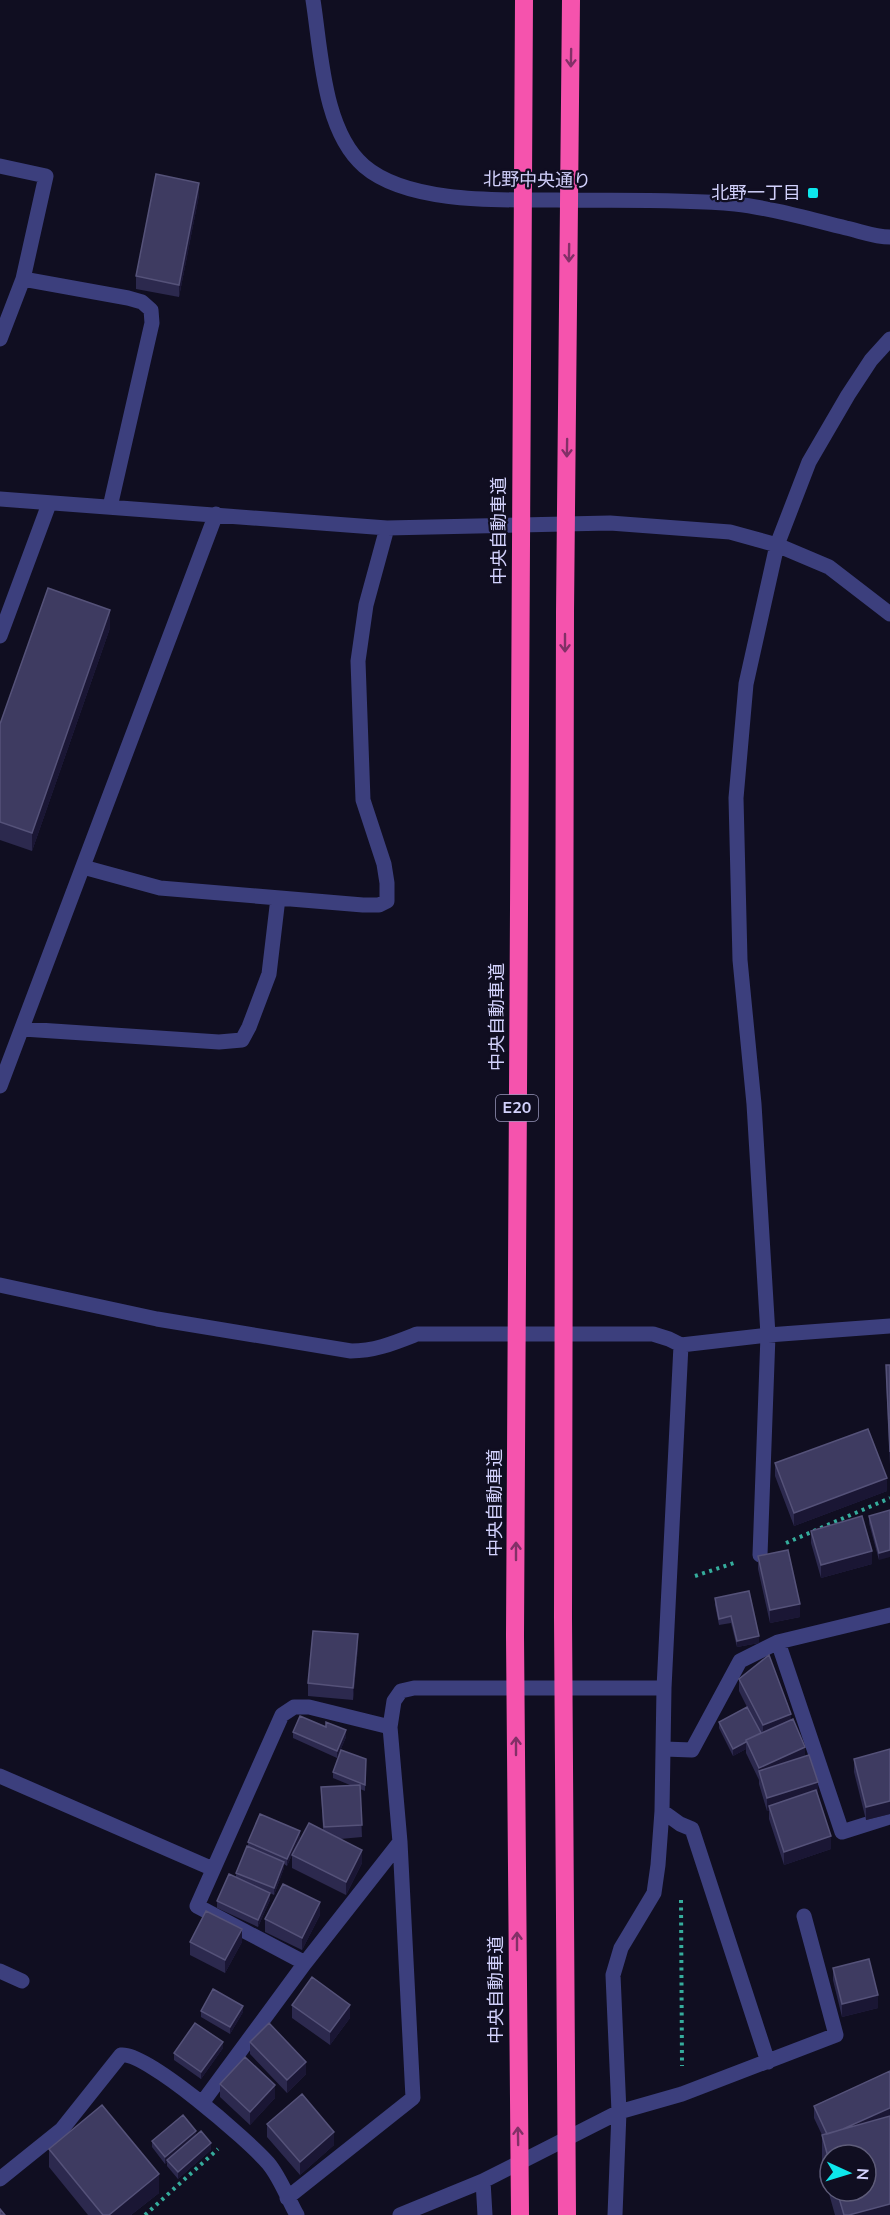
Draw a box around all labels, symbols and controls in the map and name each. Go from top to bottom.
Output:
one-way arrow [565,48,577,68]
street label: 北野中央通り [483,167,591,193]
place label: 北野一丁目 [711,181,801,205]
marker: 北野一丁目 [806,186,820,200]
one-way arrow [563,243,575,263]
one-way arrow [561,438,573,458]
street label: 中央自動車道 [487,477,511,585]
one-way arrow [559,633,571,653]
street label: 中央自動車道 [485,963,509,1071]
road number: E20 [496,1095,538,1121]
street label: 中央自動車道 [483,1449,507,1557]
one-way arrow [510,1541,522,1561]
one-way arrow [510,1736,522,1756]
one-way arrow [511,1931,523,1951]
street label: 中央自動車道 [484,1936,508,2044]
one-way arrow [512,2126,524,2146]
north arrow [818,2143,878,2203]
text: N [851,2167,873,2181]

